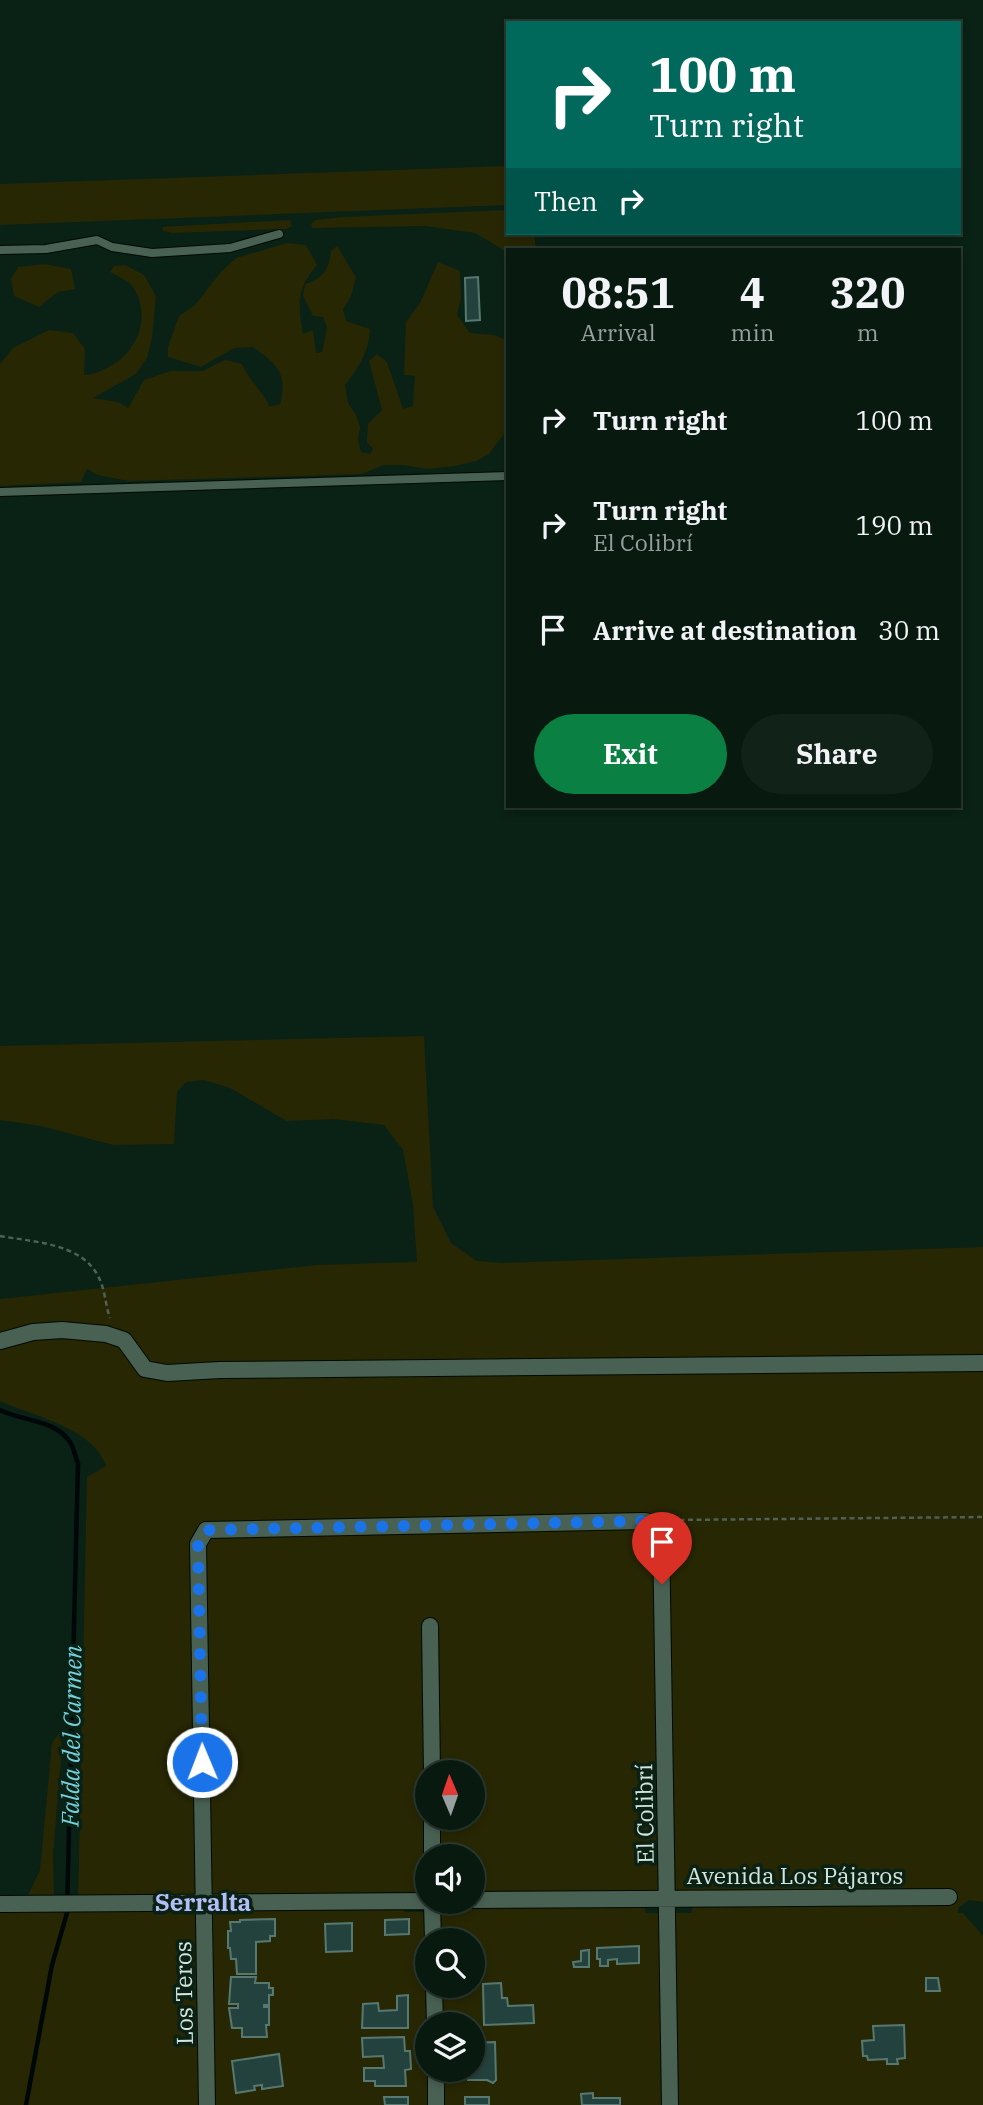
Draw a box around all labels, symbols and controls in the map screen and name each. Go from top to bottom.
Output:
text: 100 m [649,42,796,105]
icon: right [534,49,625,140]
text: Turn right [649,104,804,146]
icon: right [612,182,650,220]
text: Then [534,184,598,218]
text: 08:51 [561,265,675,320]
text: 4 [740,265,765,320]
text: 320 [830,265,905,320]
text: Arrival [581,317,656,347]
text: min [731,317,774,347]
text: m [857,317,879,347]
icon: right [534,401,572,439]
text: Turn right [593,403,727,437]
text: 100 m [855,403,933,437]
text: Turn right [593,493,727,527]
icon: right [534,506,572,544]
text: 190 m [855,508,933,542]
text: El Colibrí [593,527,693,557]
icon: arrive [534,611,572,649]
text: Arrive at destination [593,613,857,647]
text: 30 m [878,613,940,647]
button: Exit [534,714,727,794]
button: Share [741,714,933,794]
pin [632,1512,692,1584]
icon: arrive [643,1523,681,1561]
water label: Falda del Carmen [53,1645,89,1828]
position arrow [165,1725,239,1799]
north arrow [415,1760,485,1830]
map controls [415,1760,485,2082]
street label: El Colibrí [628,1764,660,1864]
button: sound [415,1844,485,1914]
street label: Avenida Los Pájaros [686,1860,904,1890]
district label: Serralta [155,1886,252,1918]
button: search [415,1928,485,1998]
street label: Los Teros [167,1941,199,2045]
button: layers [415,2012,485,2082]

